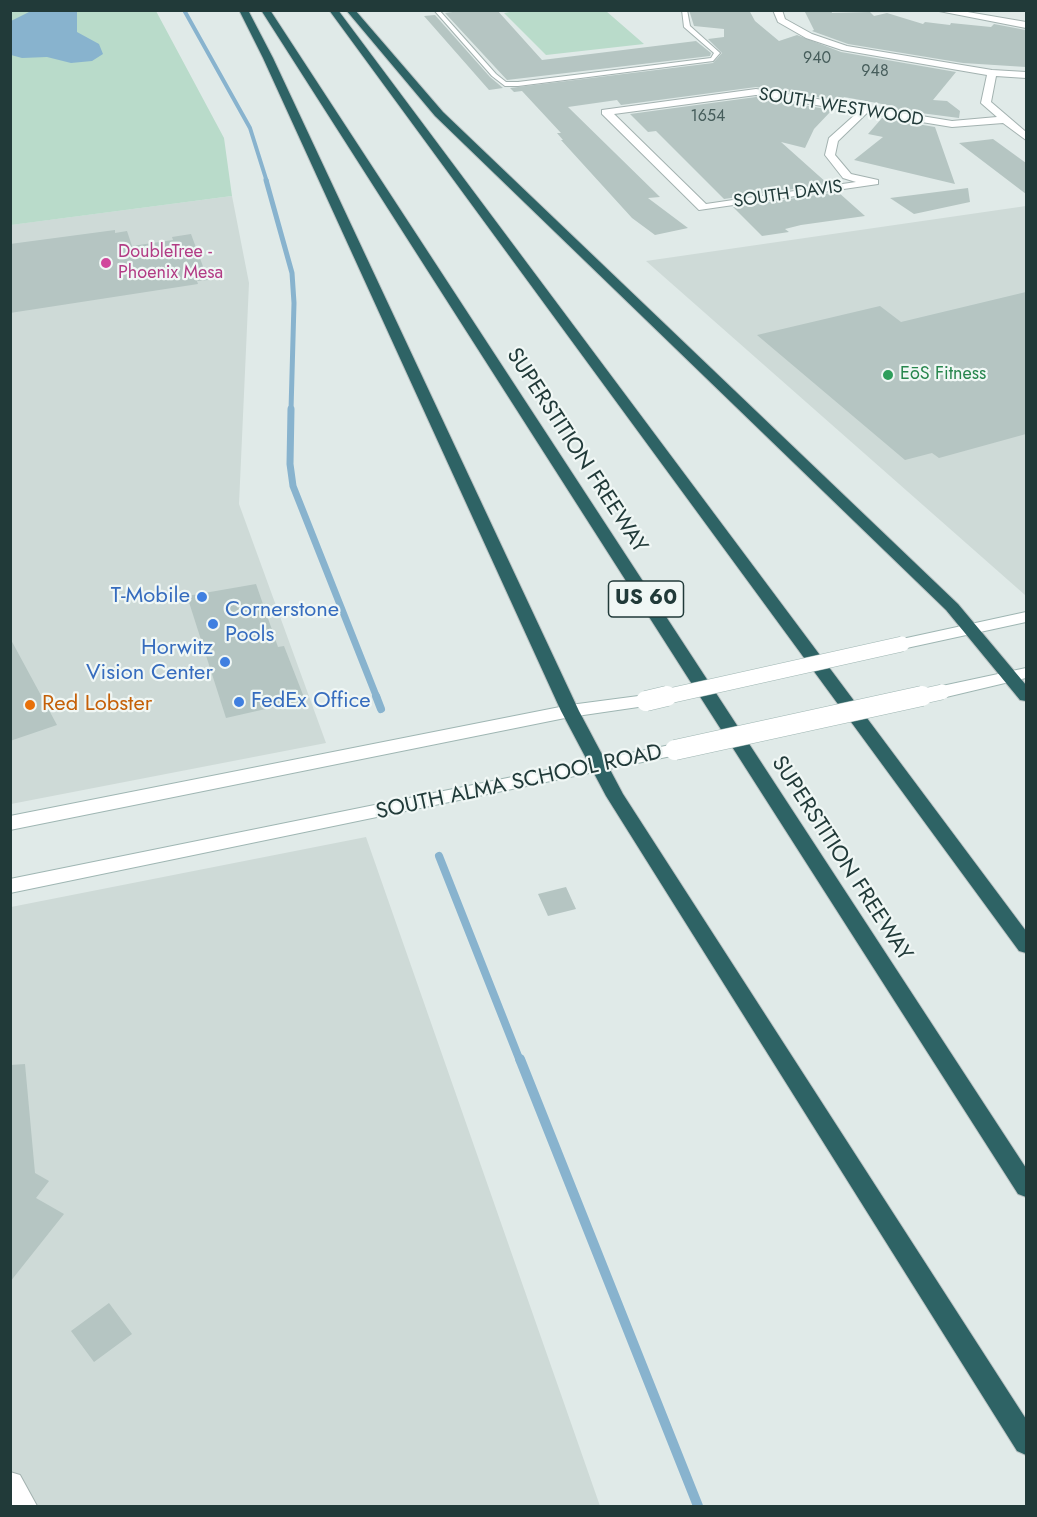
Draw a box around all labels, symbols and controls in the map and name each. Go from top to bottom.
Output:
house number: 940 [803,49,831,69]
house number: 948 [861,62,889,82]
street label: SOUTH WESTWOOD [757,84,925,132]
house number: 1654 [691,107,725,127]
street label: SOUTH DAVIS [732,177,844,213]
place label: DoubleTree - Phoenix Mesa [118,242,223,284]
marker: DoubleTree - Phoenix Mesa [99,256,113,270]
street label: SUPERSTITION FREEWAY [500,344,652,558]
place label: EōS Fitness [900,364,986,386]
marker: EōS Fitness [881,368,895,382]
road number: US 60 [608,581,684,617]
place label: T-Mobile [111,584,190,610]
marker: T-Mobile [195,590,209,604]
place label: Cornerstone Pools [225,598,339,650]
marker: Cornerstone Pools [206,617,220,631]
place label: Horwitz Vision Center [86,636,213,688]
marker: Horwitz Vision Center [218,655,232,669]
place label: FedEx Office [251,689,371,715]
place label: Red Lobster [42,692,152,718]
marker: FedEx Office [232,695,246,709]
marker: Red Lobster [23,698,37,712]
street label: SOUTH ALMA SCHOOL ROAD [374,740,664,826]
street label: SUPERSTITION FREEWAY [765,752,917,966]

